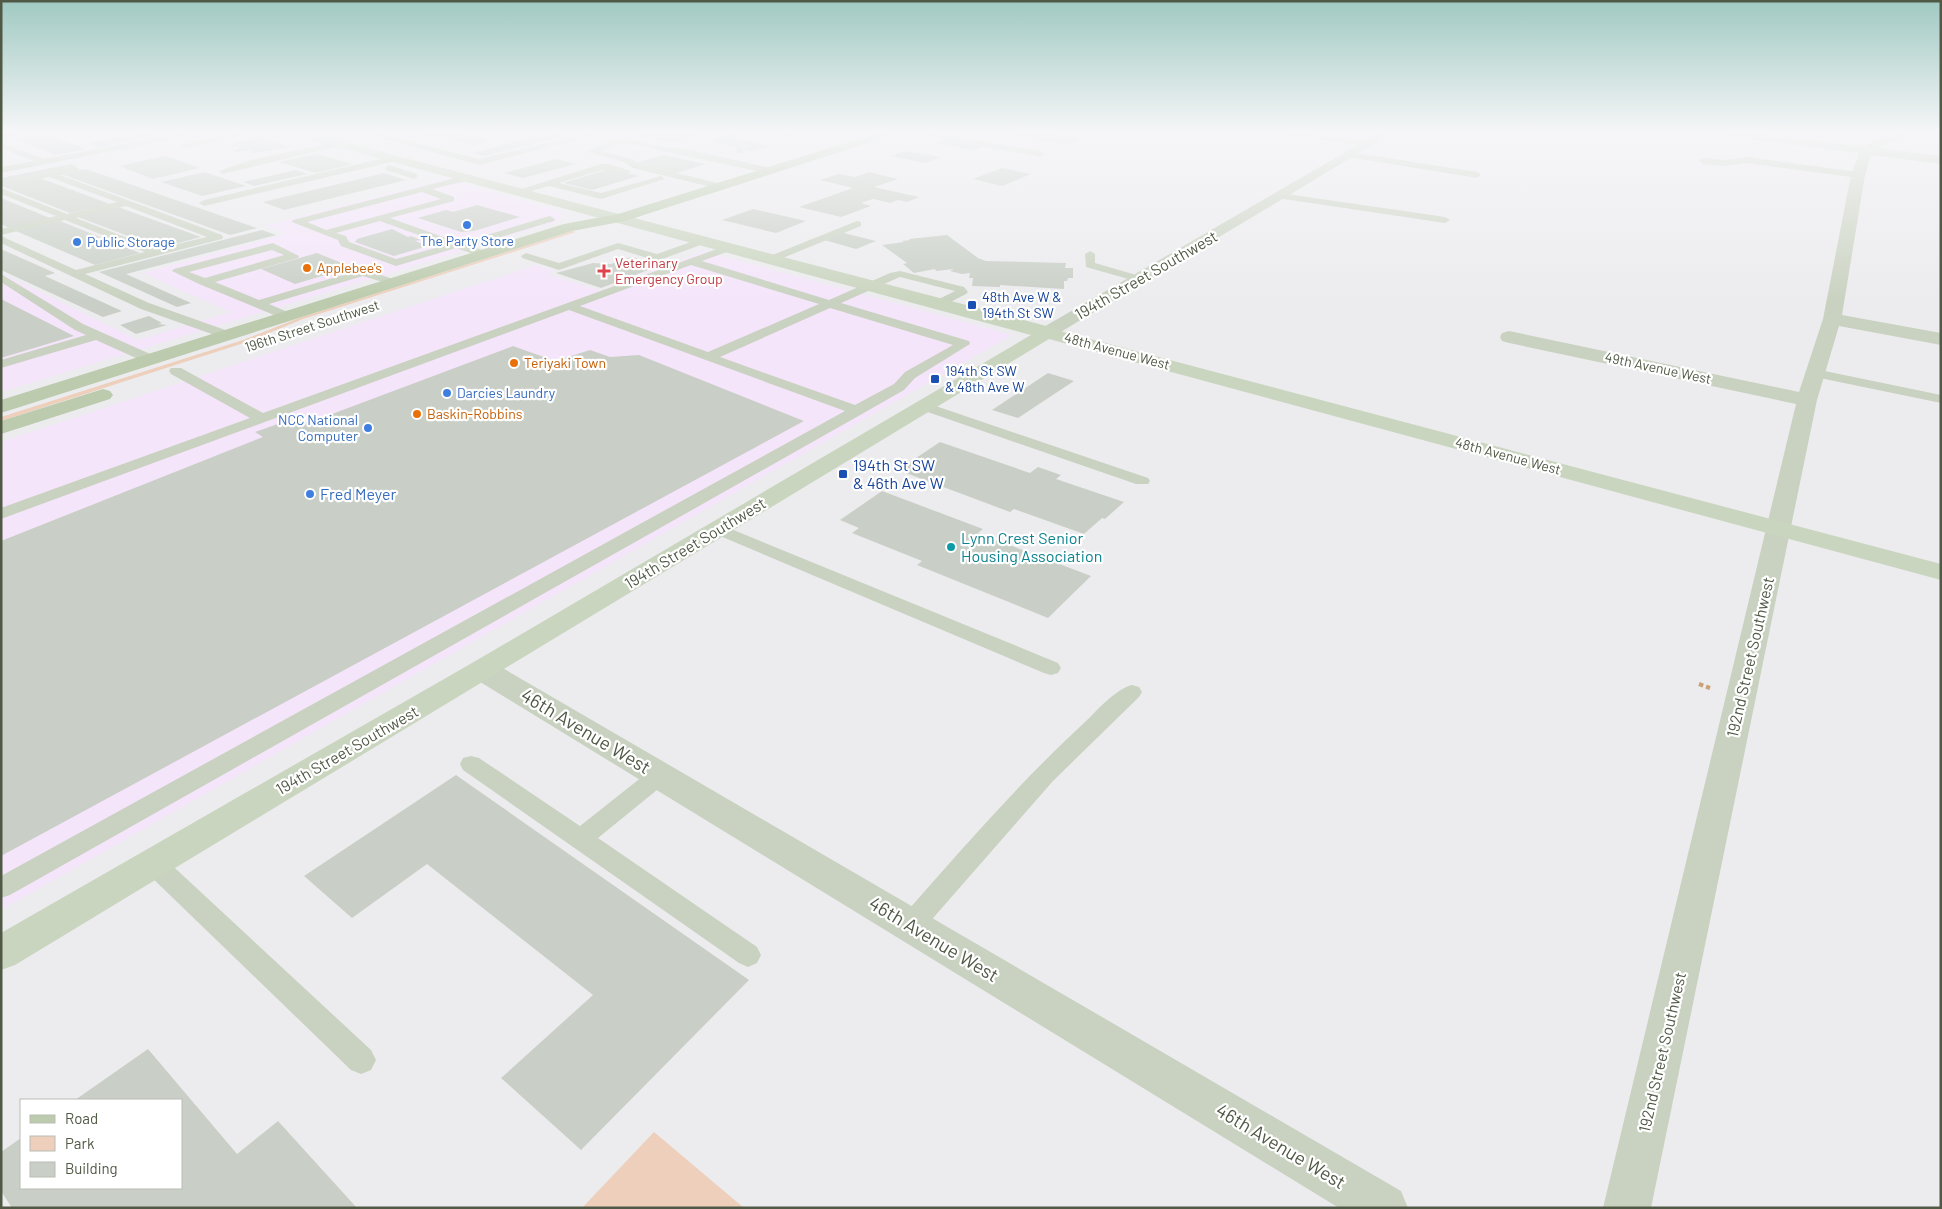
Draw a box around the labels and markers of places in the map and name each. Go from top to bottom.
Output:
marker: The Party Store [461,219,473,231]
place label: The Party Store [420,232,514,249]
place label: Public Storage [87,233,175,250]
marker: Public Storage [71,236,83,248]
place label: Veterinary Emergency Group [615,254,723,287]
place label: Applebee's [317,259,382,276]
marker: Applebee's [301,262,313,274]
marker: Veterinary Emergency Group [597,264,611,278]
place label: 48th Ave W & 194th St SW [982,288,1062,321]
marker: 48th Ave W & 194th St SW [966,299,978,311]
place label: Teriyaki Town [524,354,606,371]
marker: Teriyaki Town [508,357,520,369]
place label: 194th St SW & 48th Ave W [945,362,1025,395]
marker: 194th St SW & 48th Ave W [929,373,941,385]
place label: Darcies Laundry [457,384,556,401]
marker: Darcies Laundry [441,387,453,399]
place label: Baskin-Robbins [427,405,523,422]
marker: Baskin-Robbins [411,408,423,420]
place label: NCC National Computer [278,411,358,444]
marker: NCC National Computer [362,422,374,434]
place label: 194th St SW & 46th Ave W [853,455,944,492]
marker: 194th St SW & 46th Ave W [837,468,849,480]
place label: Fred Meyer [320,484,396,503]
marker: Fred Meyer [304,488,316,500]
place label: Lynn Crest Senior Housing Association [961,528,1102,565]
marker: Lynn Crest Senior Housing Association [945,541,957,553]

